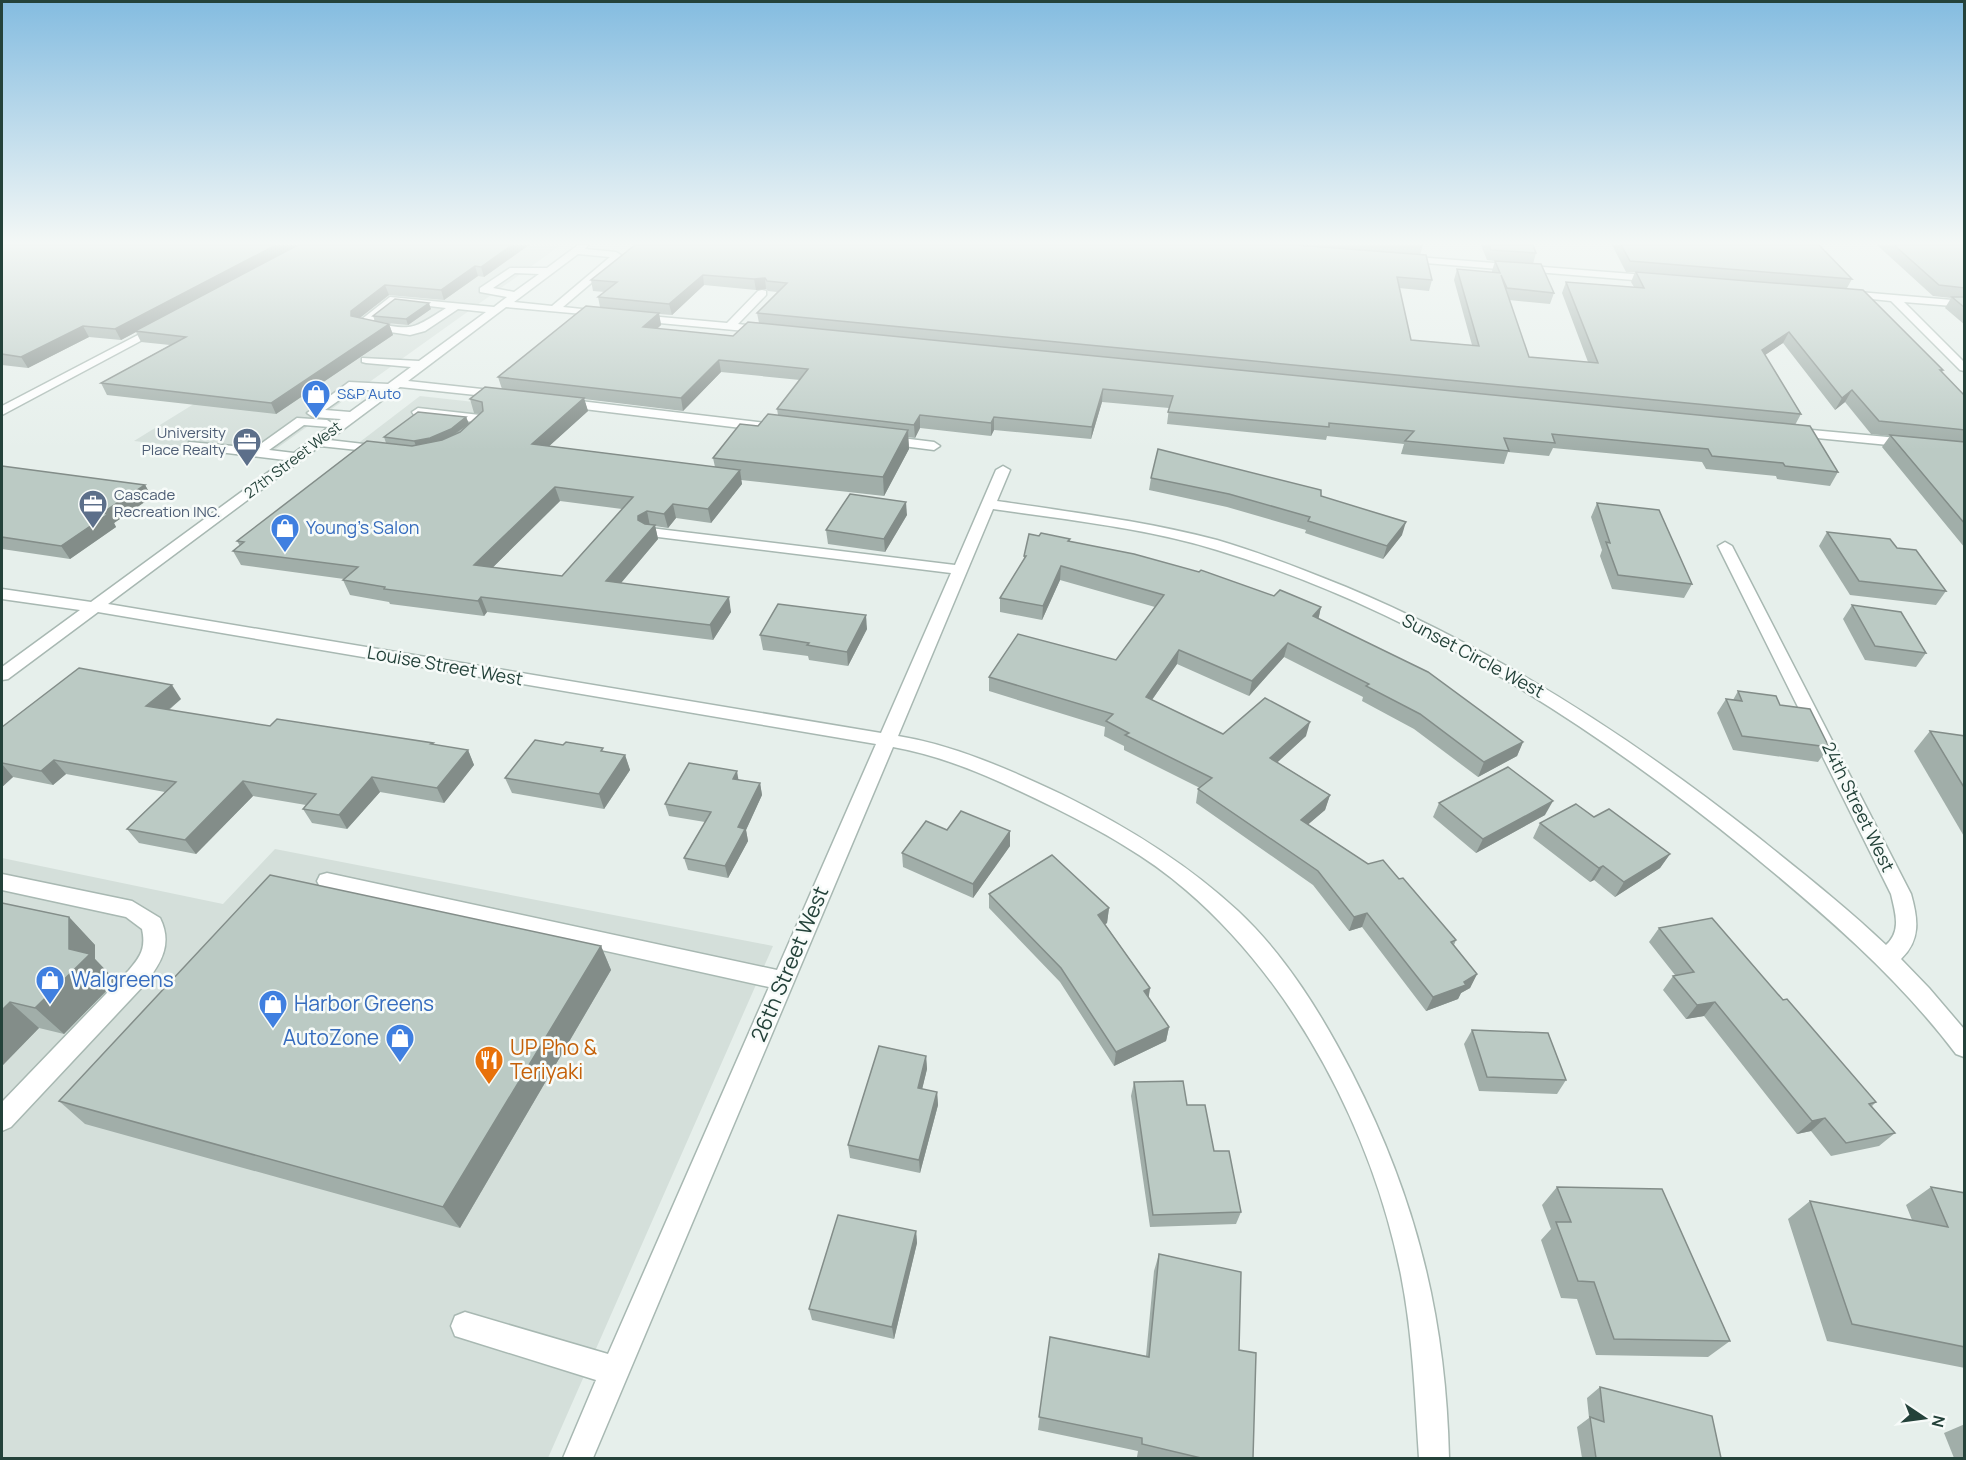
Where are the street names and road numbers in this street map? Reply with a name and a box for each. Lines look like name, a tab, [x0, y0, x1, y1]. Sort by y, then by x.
street label: 27th Street West	[240, 416, 346, 503]
street label: Sunset Circle West	[1398, 608, 1549, 703]
street label: Louise Street West	[365, 640, 525, 691]
street label: 24th Street West	[1817, 738, 1901, 875]
street label: 26th Street West	[744, 882, 834, 1046]

